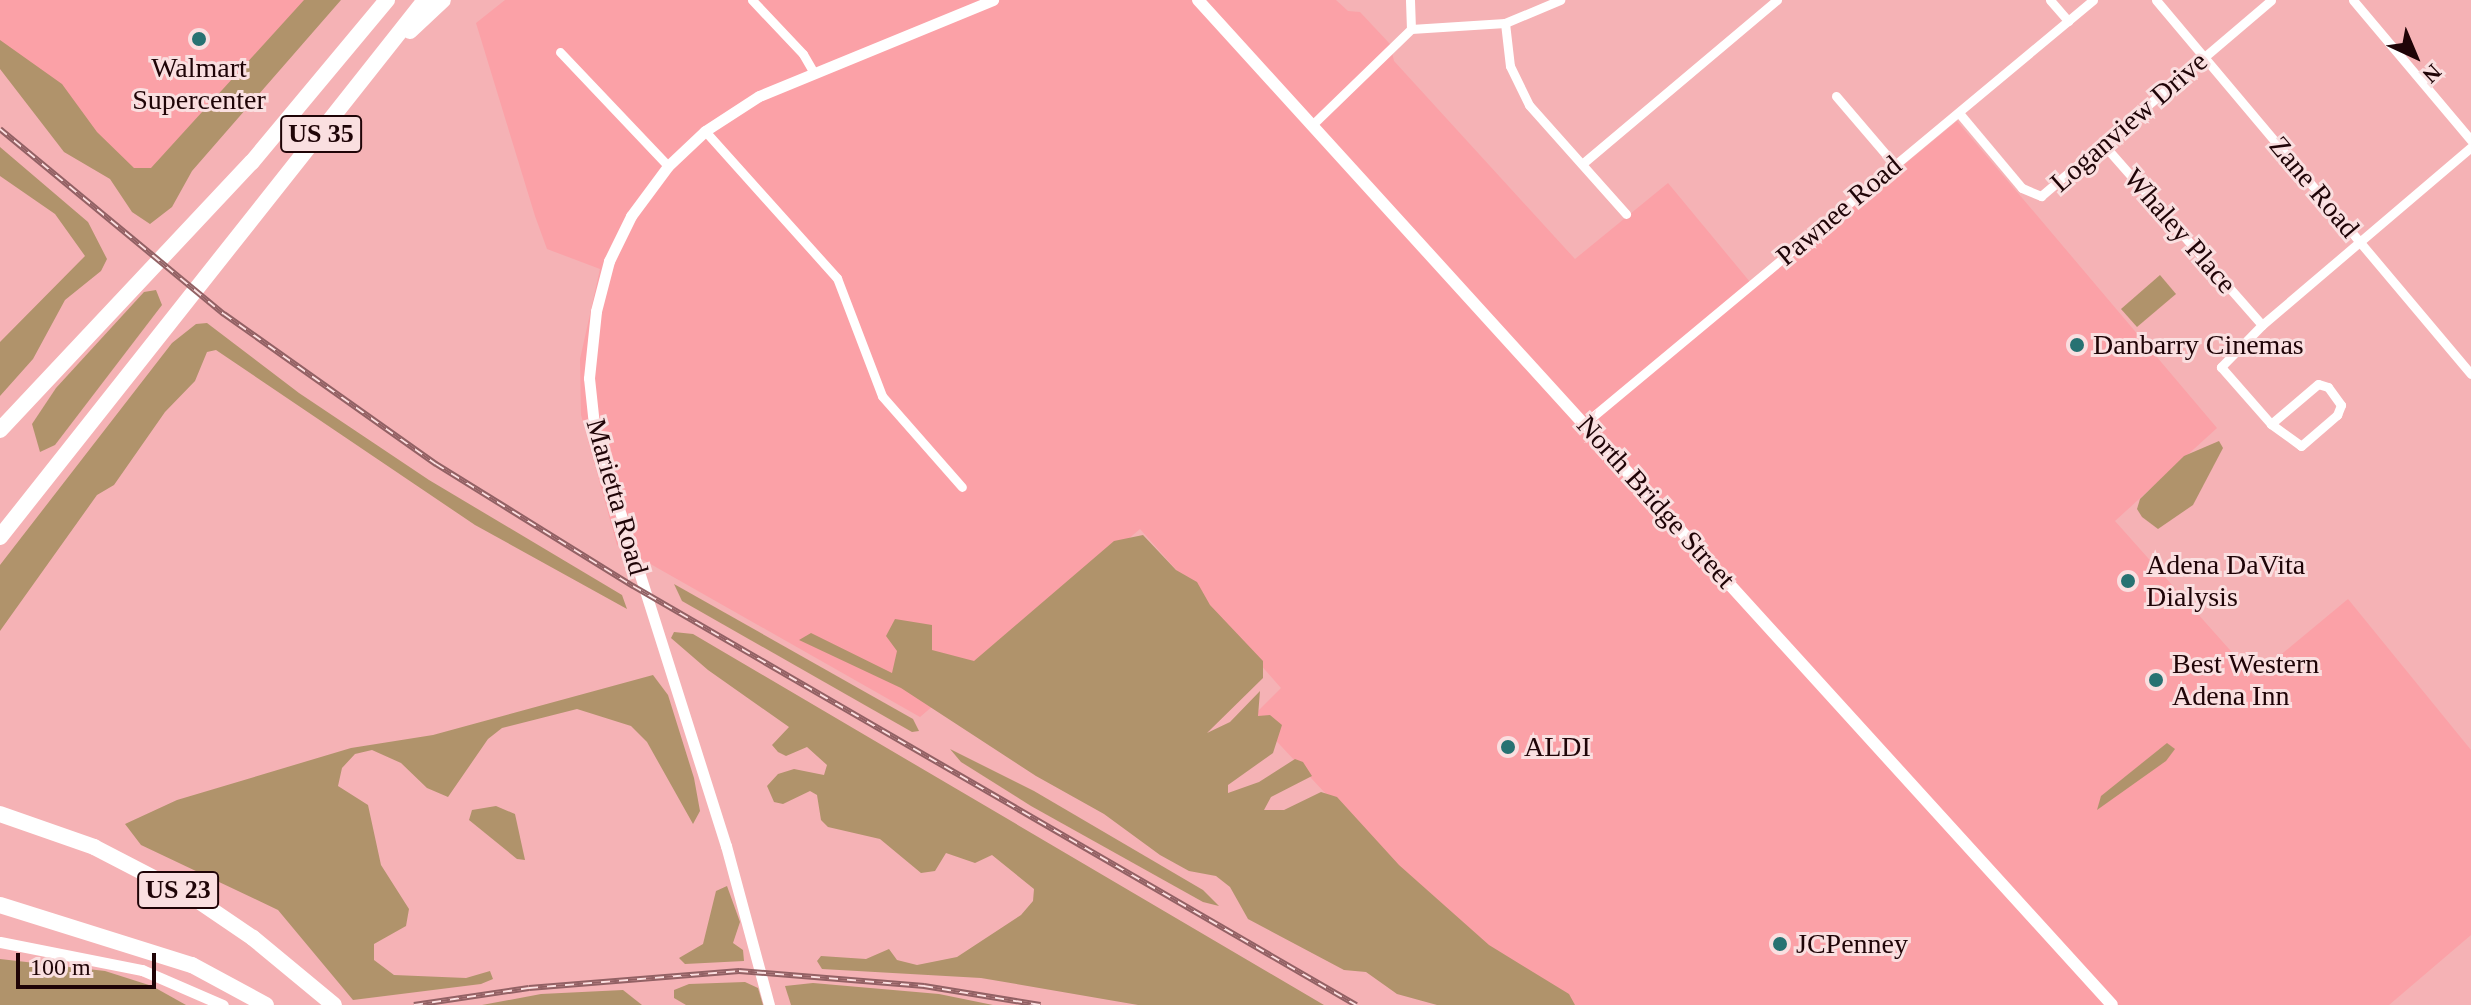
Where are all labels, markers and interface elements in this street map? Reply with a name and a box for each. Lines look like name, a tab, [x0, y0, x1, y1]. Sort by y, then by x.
north arrow	[2375, 16, 2455, 96]
marker: Walmart Supercenter	[190, 30, 208, 48]
street label: Loganview Drive	[2044, 45, 2214, 199]
place label: Walmart Supercenter	[132, 51, 266, 117]
text: N	[2418, 59, 2446, 88]
road number: US 35	[279, 112, 363, 156]
street label: Zane Road	[2262, 129, 2366, 245]
street label: Pawnee Road	[1770, 149, 1908, 273]
street label: Whaley Place	[2117, 162, 2243, 300]
place label: Danbarry Cinemas	[2093, 328, 2304, 362]
marker: Danbarry Cinemas	[2068, 336, 2086, 354]
street label: North Bridge Street	[1570, 409, 1742, 595]
street label: Marietta Road	[579, 415, 655, 579]
place label: Adena DaVita Dialysis	[2146, 548, 2305, 614]
marker: Adena DaVita Dialysis	[2117, 570, 2139, 592]
place label: Best Western Adena Inn	[2172, 647, 2320, 713]
marker: Best Western Adena Inn	[2147, 671, 2165, 689]
place label: ALDI	[1524, 730, 1591, 764]
marker: ALDI	[1499, 738, 1517, 756]
road number: US 23	[136, 868, 220, 912]
place label: JCPenney	[1796, 927, 1908, 961]
marker: JCPenney	[1771, 935, 1789, 953]
scale bar	[20, 937, 160, 987]
text: 100 m	[30, 954, 91, 980]

